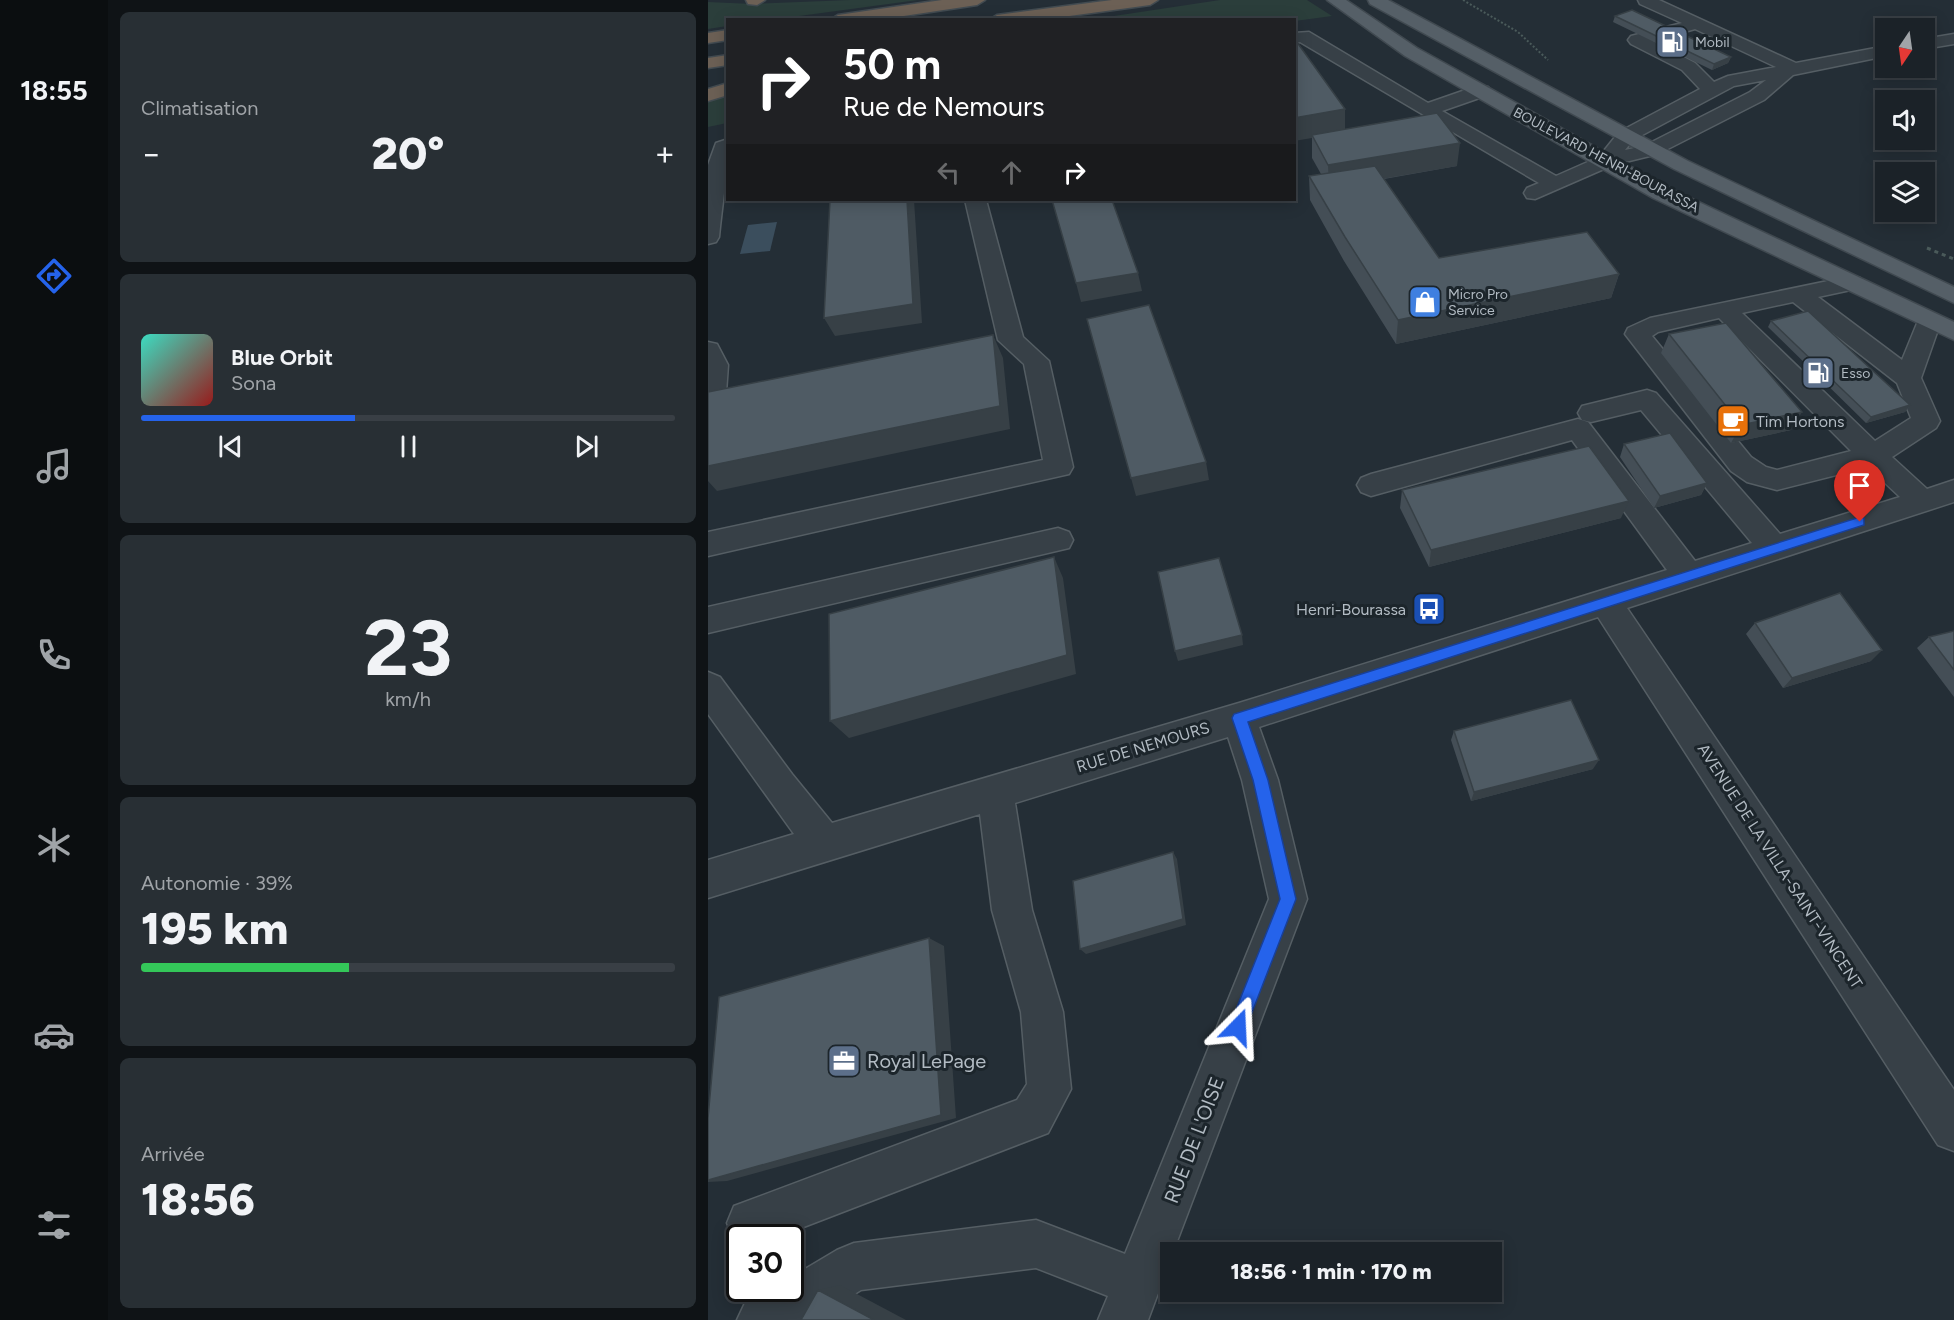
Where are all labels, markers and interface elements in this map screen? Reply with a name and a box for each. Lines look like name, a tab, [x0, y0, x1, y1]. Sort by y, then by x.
north arrow	[1875, 18, 1935, 78]
map controls	[1875, 18, 1935, 222]
fuel station icon: Mobil	[1654, 24, 1690, 60]
place label: Mobil	[1695, 34, 1730, 51]
text: 50 m	[843, 39, 941, 90]
icon: right	[744, 42, 822, 120]
text: 18:55	[20, 74, 88, 107]
text: Rue de Nemours	[843, 90, 1045, 123]
button: sound	[1875, 90, 1935, 150]
text: Climatisation	[141, 96, 258, 120]
street label: BOULEVARD HENRI-BOURASSA	[1510, 104, 1702, 216]
text: 20°	[371, 126, 445, 180]
text: −	[141, 134, 162, 173]
text: +	[654, 134, 675, 173]
icon: left	[932, 156, 965, 189]
icon: ahead	[995, 156, 1028, 189]
icon: right	[1058, 156, 1091, 189]
button: layers	[1875, 162, 1935, 222]
icon: directions	[33, 255, 75, 297]
shop icon: Micro Pro Service	[1407, 284, 1443, 320]
place label: Micro Pro Service	[1448, 286, 1508, 319]
text: Blue Orbit	[231, 344, 333, 371]
fuel station icon: Esso	[1800, 355, 1836, 391]
place label: Esso	[1841, 365, 1870, 382]
text: Sona	[231, 371, 276, 395]
cafe icon: Tim Hortons	[1715, 403, 1751, 439]
place label: Tim Hortons	[1756, 412, 1845, 431]
icon: previous	[214, 430, 247, 463]
icon: pause	[392, 430, 425, 463]
icon: next	[570, 430, 603, 463]
icon: music	[33, 445, 75, 487]
pin	[1834, 460, 1885, 522]
icon: arrive	[1843, 469, 1876, 502]
bus stop icon: Henri-Bourassa	[1411, 591, 1447, 627]
place label: Henri-Bourassa	[1296, 600, 1406, 619]
text: 23	[364, 601, 452, 695]
icon: phone	[33, 634, 75, 676]
text: km/h	[385, 687, 431, 711]
street label: RUE DE NEMOURS	[1074, 718, 1212, 776]
street label: AVENUE DE LA VILLA-SAINT-VINCENT	[1694, 740, 1866, 992]
icon: climate	[33, 824, 75, 866]
text: Autonomie · 39%	[141, 871, 293, 895]
text: 195 km	[141, 901, 288, 955]
position arrow	[1206, 995, 1270, 1059]
icon: car	[33, 1014, 75, 1056]
office icon: Royal LePage	[826, 1043, 862, 1079]
place label: Royal LePage	[867, 1049, 986, 1073]
street label: RUE DE L'OISE	[1159, 1073, 1229, 1207]
text: Arrivée	[141, 1142, 205, 1166]
text: 18:56	[141, 1172, 255, 1226]
icon: filters	[33, 1204, 75, 1246]
speed limit sign: 30	[726, 1224, 804, 1302]
text: 18:56 · 1 min · 170 m	[1230, 1258, 1432, 1285]

